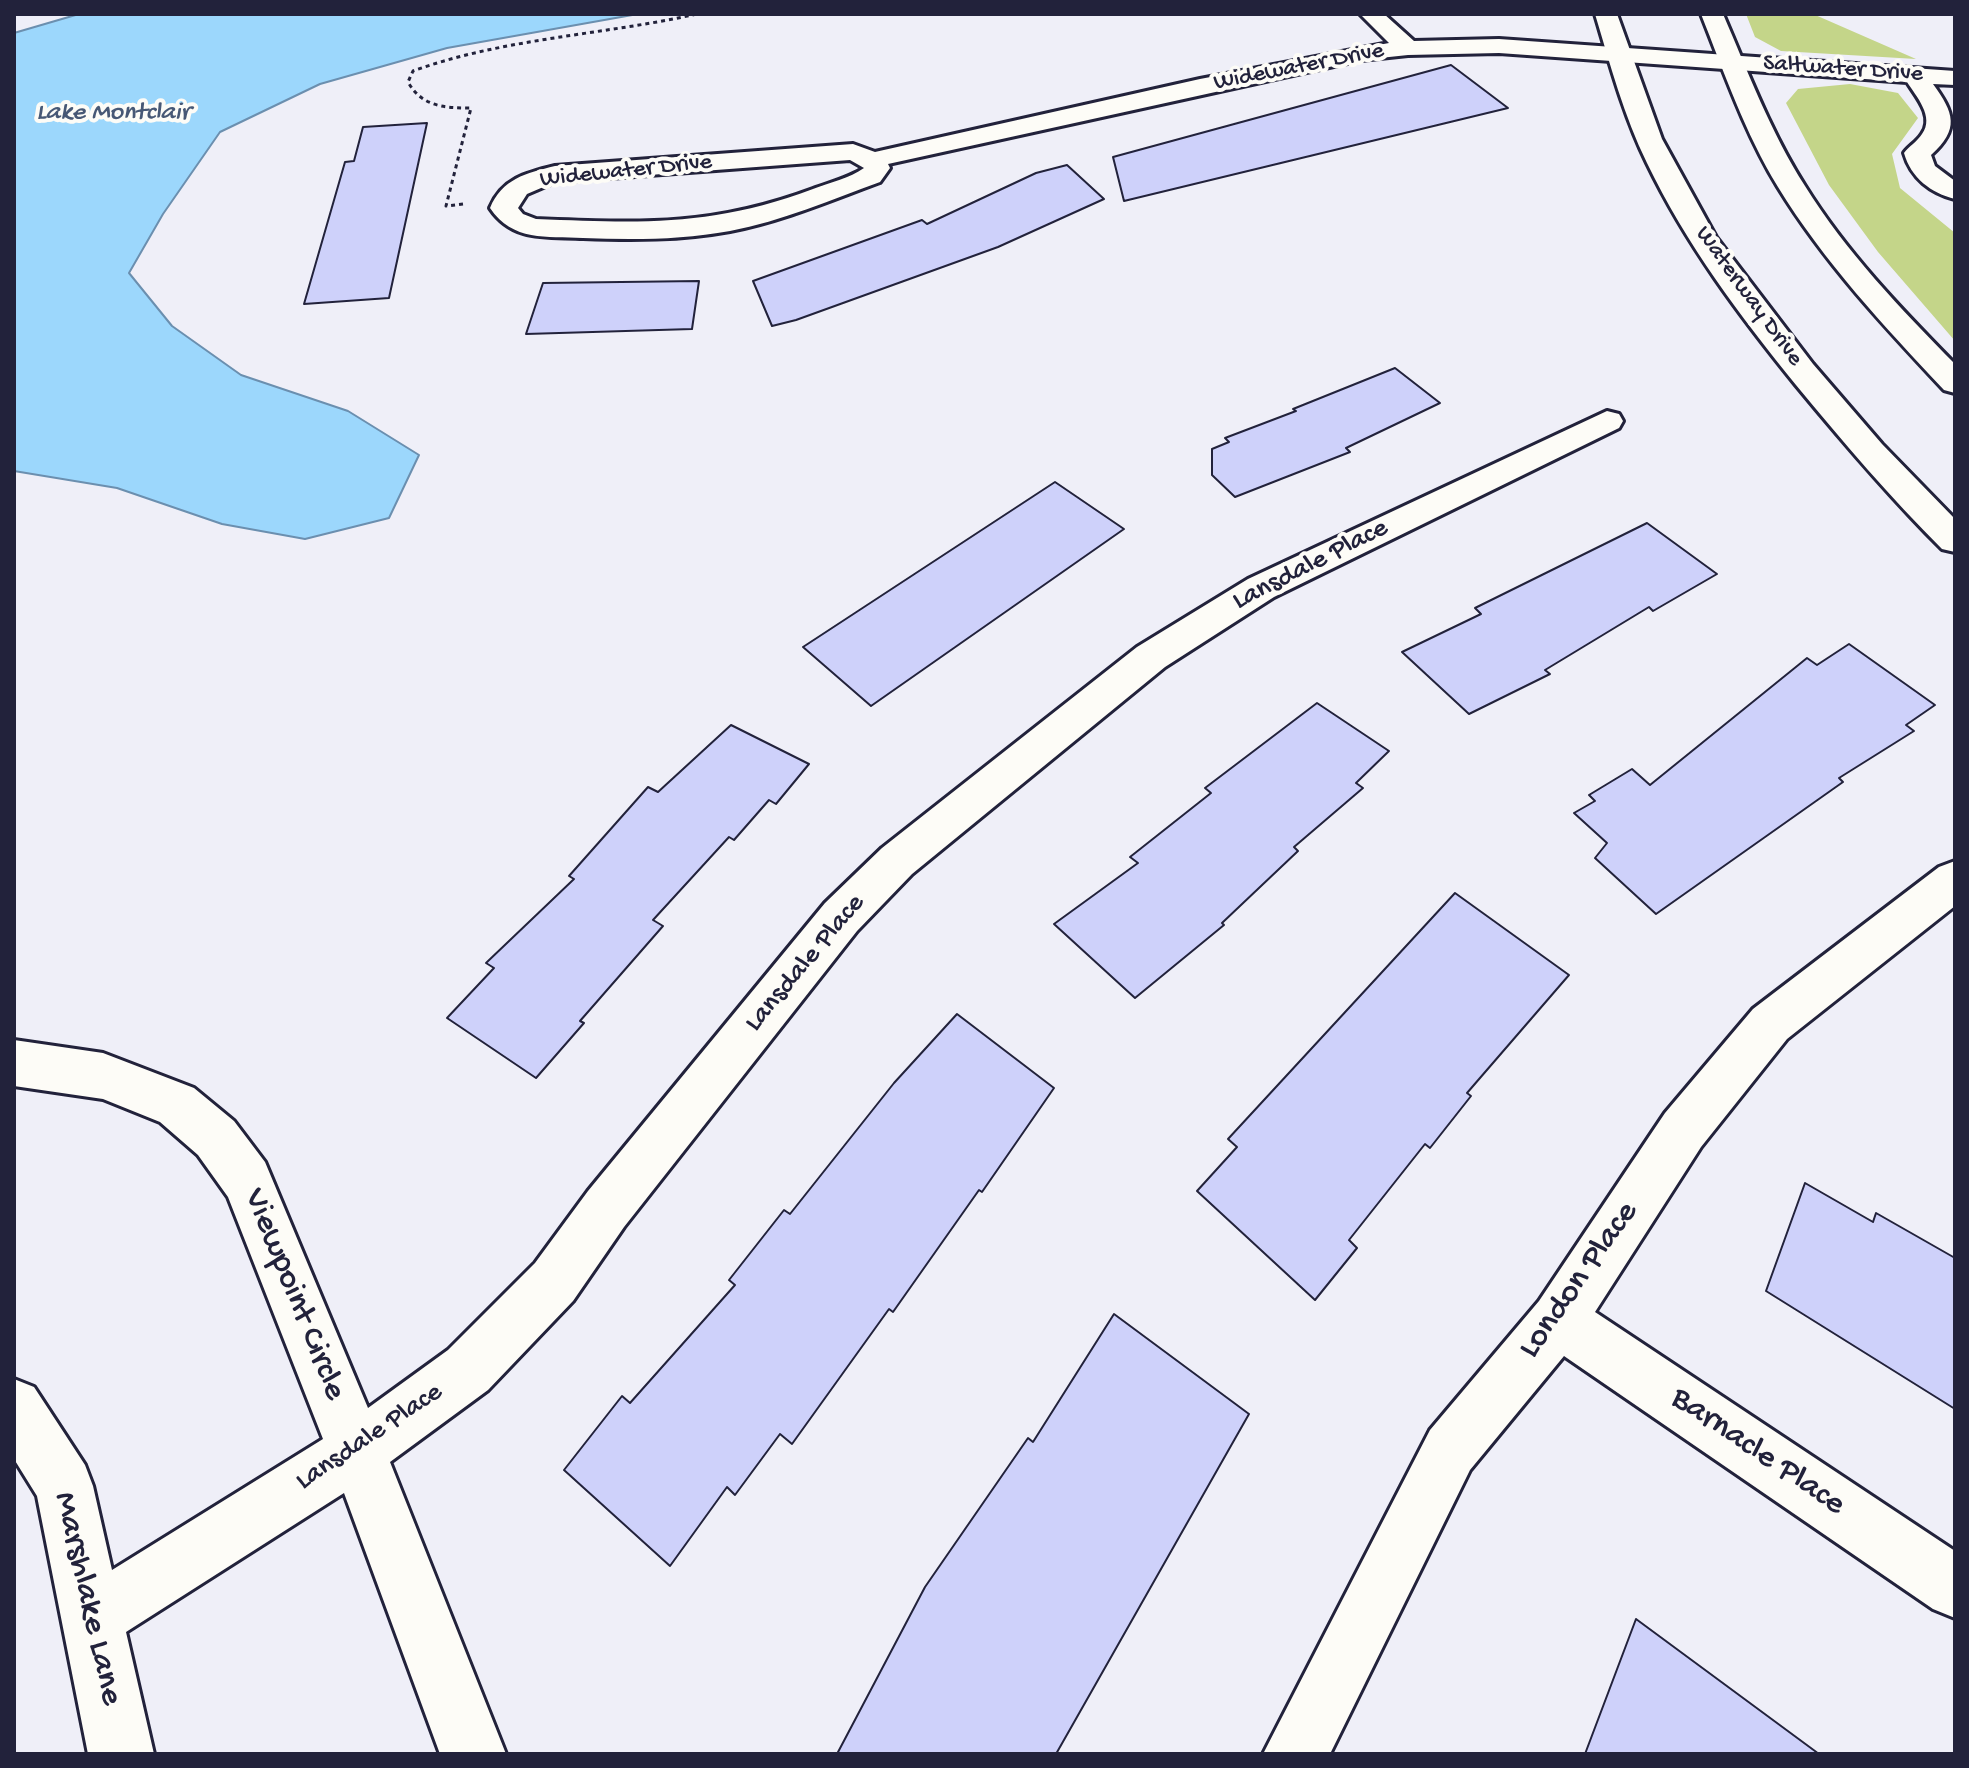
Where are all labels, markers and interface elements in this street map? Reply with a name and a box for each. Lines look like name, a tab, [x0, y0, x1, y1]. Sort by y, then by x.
street label: Widewater Drive	[1212, 37, 1386, 99]
street label: Saltwater Drive	[1762, 50, 1924, 90]
water label: Lake Montclair	[36, 98, 190, 130]
street label: Widewater Drive	[539, 149, 713, 195]
street label: Waterway Drive	[1688, 221, 1808, 373]
street label: Lansdale Place	[1228, 513, 1394, 619]
street label: Lansdale Place	[739, 888, 873, 1040]
street label: Viewpoint Circle	[232, 1183, 354, 1407]
street label: London Place	[1511, 1195, 1649, 1367]
street label: Lansdale Place	[290, 1377, 450, 1499]
street label: Barnacle Place	[1662, 1380, 1852, 1526]
street label: Marshlake Lane	[42, 1488, 130, 1710]

